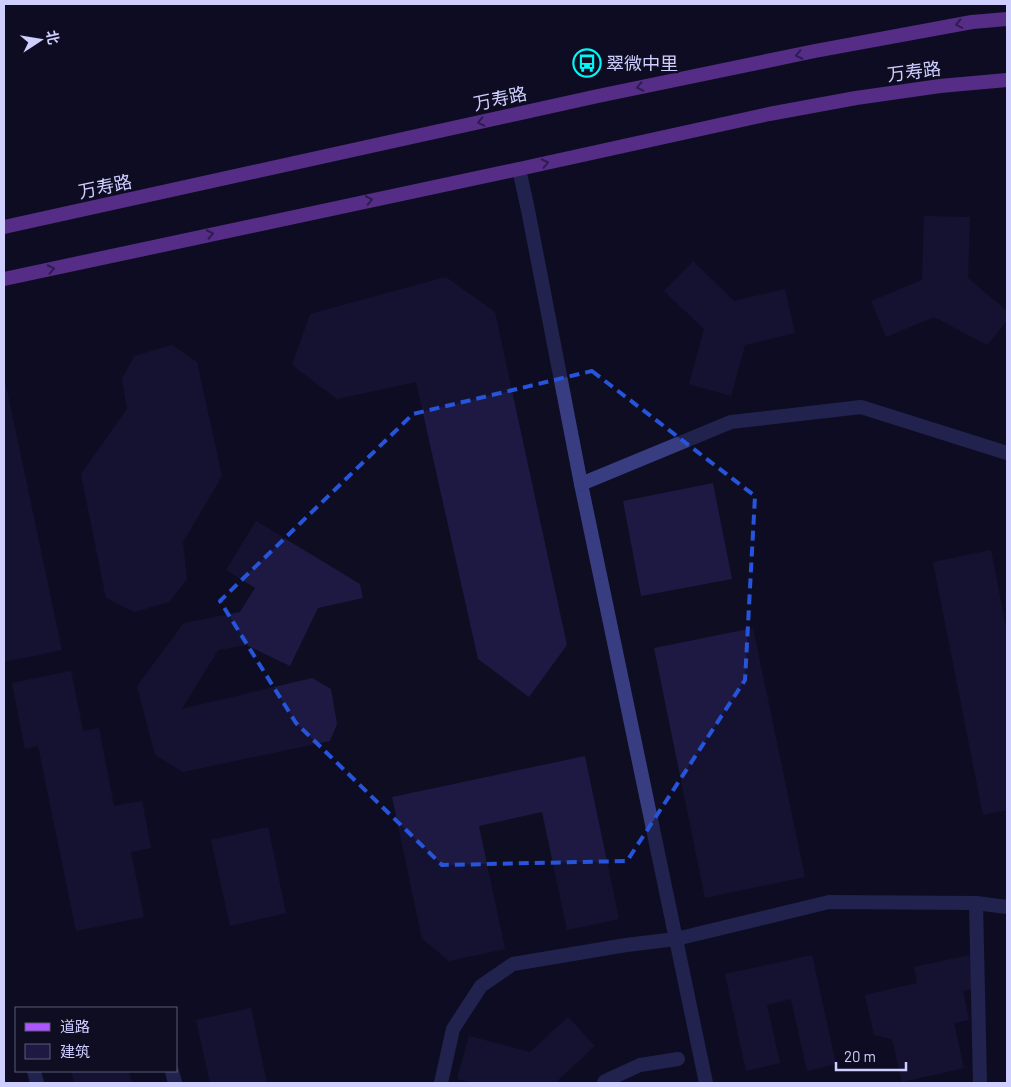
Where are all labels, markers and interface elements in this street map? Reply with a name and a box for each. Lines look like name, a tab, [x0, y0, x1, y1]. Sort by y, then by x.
north arrow	[15, 15, 65, 65]
one-way arrow	[954, 18, 963, 29]
text: 北	[43, 29, 63, 46]
bus stop icon: 翠微中里	[572, 48, 602, 78]
one-way arrow	[795, 49, 804, 59]
place label: 翠微中里	[606, 52, 678, 74]
street label: 万寿路	[886, 57, 942, 85]
one-way arrow	[636, 81, 644, 92]
street label: 万寿路	[471, 82, 529, 114]
one-way arrow	[477, 116, 486, 127]
one-way arrow	[541, 158, 550, 169]
street label: 万寿路	[76, 170, 134, 202]
one-way arrow	[365, 195, 374, 206]
one-way arrow	[206, 230, 215, 240]
one-way arrow	[47, 264, 56, 275]
legend	[15, 1007, 178, 1072]
text: 道路	[60, 1017, 90, 1035]
scale bar	[836, 1040, 906, 1072]
text: 建筑	[60, 1042, 90, 1060]
text: 20 m	[844, 1047, 876, 1065]

